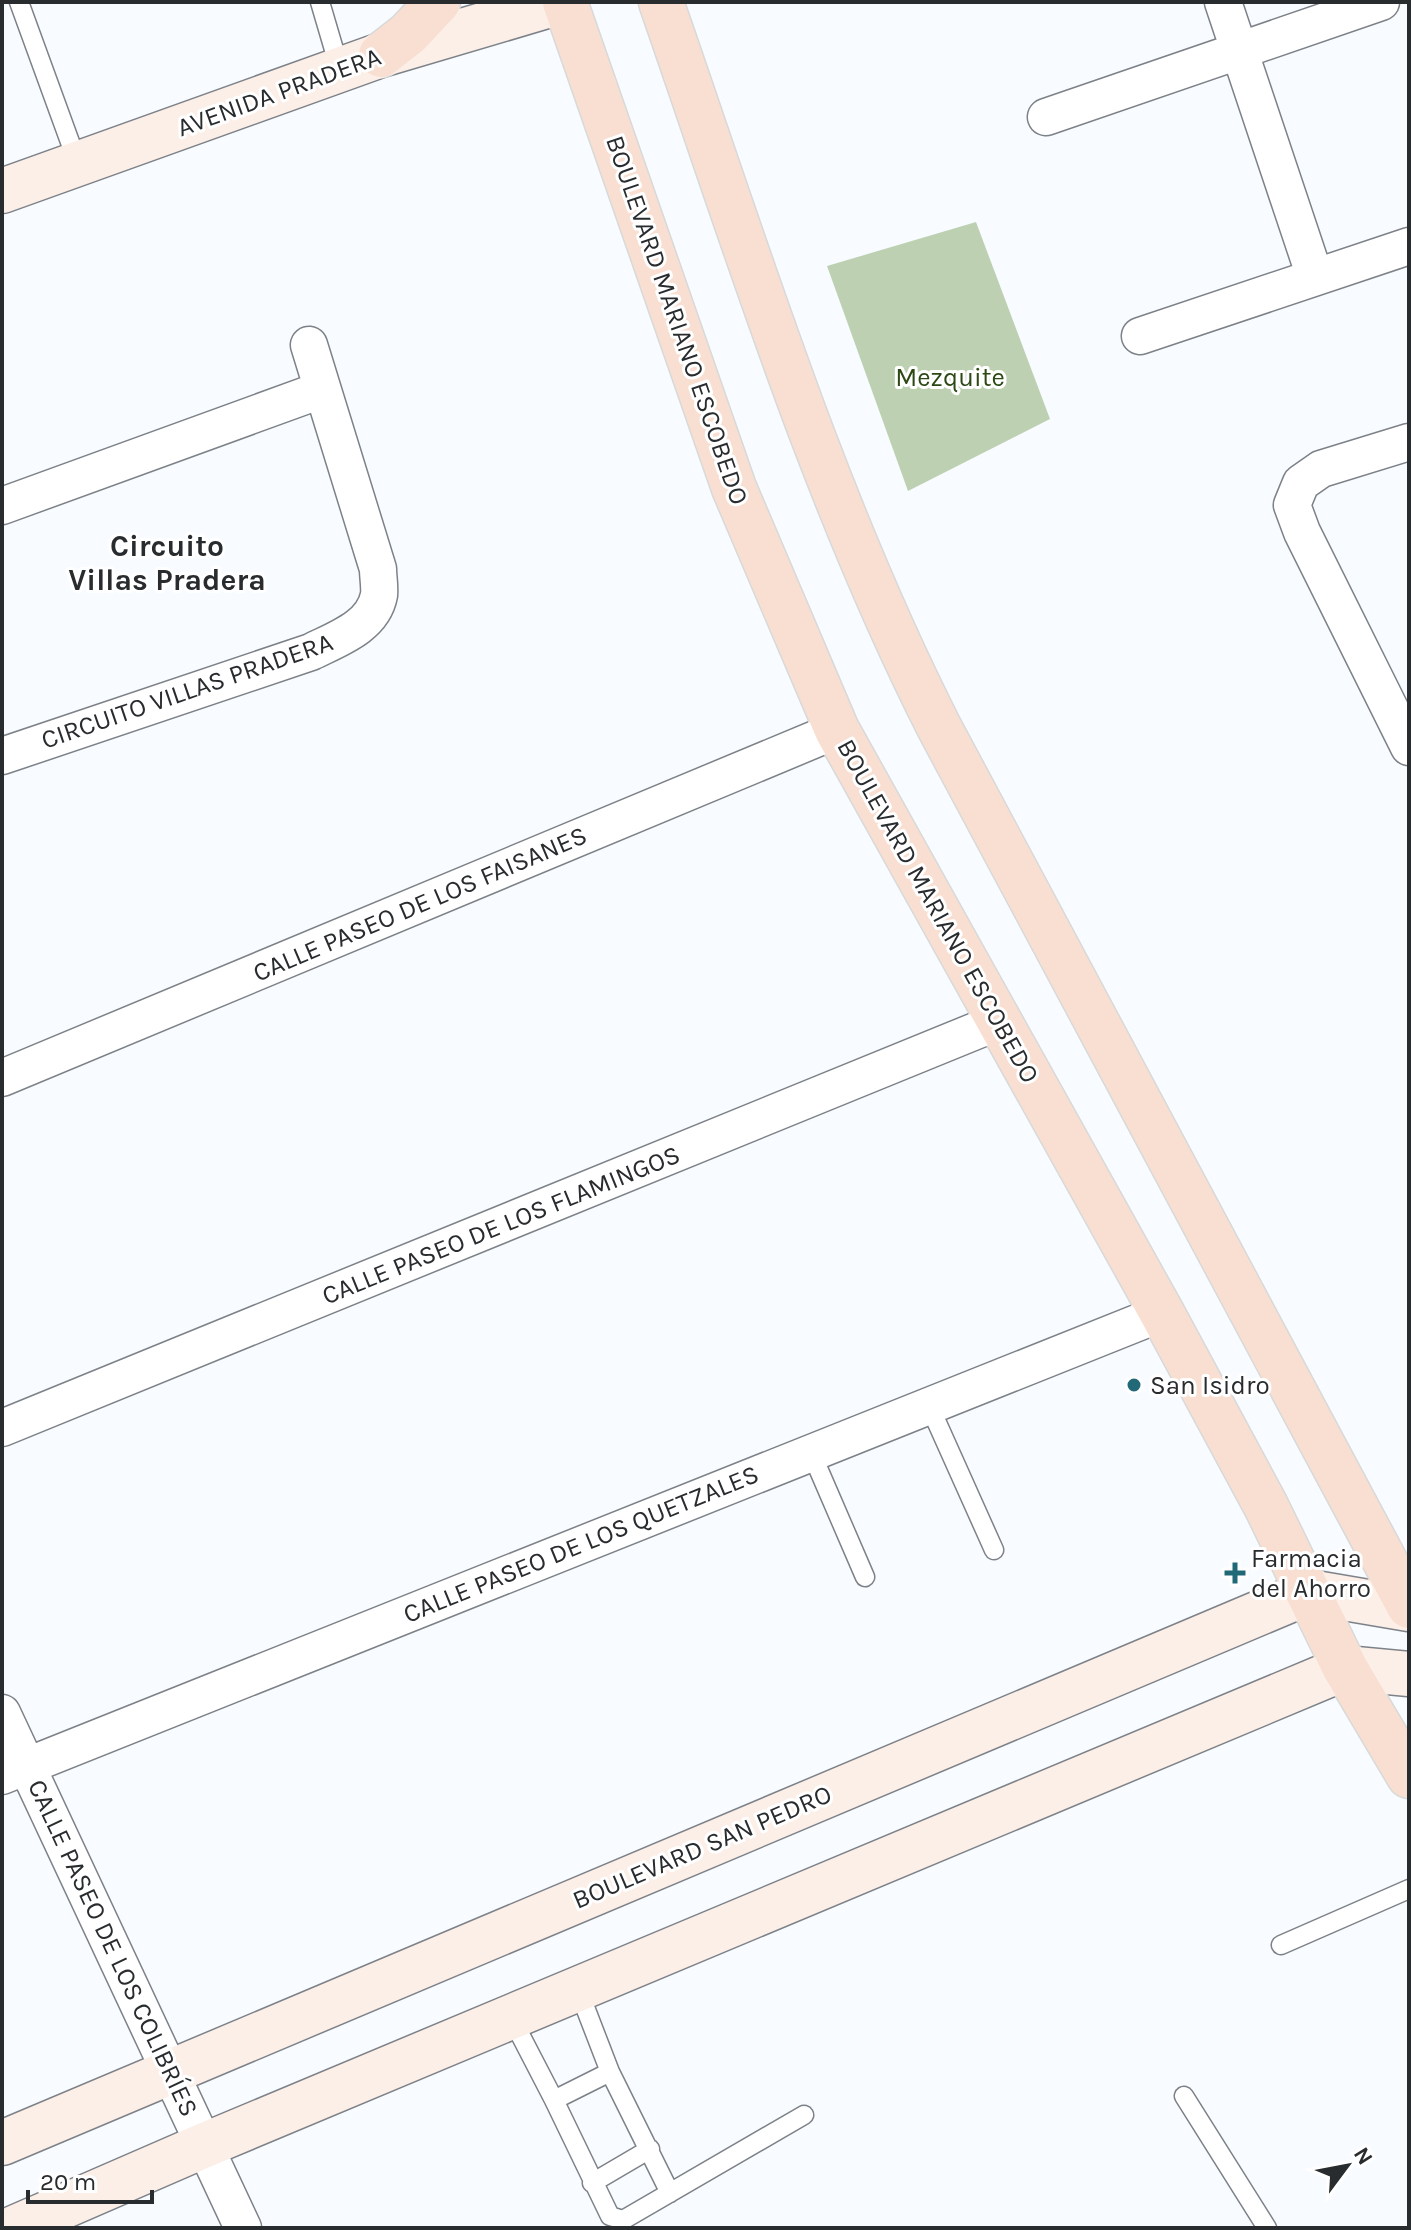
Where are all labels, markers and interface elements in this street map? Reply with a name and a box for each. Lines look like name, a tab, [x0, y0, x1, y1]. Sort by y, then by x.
street label: AVENIDA PRADERA	[173, 41, 385, 143]
street label: BOULEVARD MARIANO ESCOBEDO	[599, 131, 755, 509]
park label: Mezquite	[895, 362, 1005, 393]
district label: Circuito Villas Pradera	[68, 528, 266, 598]
street label: CIRCUITO VILLAS PRADERA	[37, 626, 337, 756]
street label: BOULEVARD MARIANO ESCOBEDO	[830, 734, 1046, 1088]
street label: CALLE PASEO DE LOS FAISANES	[248, 820, 592, 988]
street label: CALLE PASEO DE LOS FLAMINGOS	[317, 1139, 685, 1311]
place label: San Isidro	[1150, 1370, 1270, 1401]
marker: San Isidro	[1125, 1376, 1143, 1394]
street label: CALLE PASEO DE LOS QUETZALES	[399, 1458, 763, 1630]
place label: Farmacia del Ahorro	[1251, 1543, 1371, 1604]
marker: Farmacia del Ahorro	[1226, 1564, 1244, 1582]
street label: CALLE PASEO DE LOS COLIBRÍES	[21, 1774, 206, 2121]
street label: BOULEVARD SAN PEDRO	[568, 1778, 836, 1916]
north arrow	[1307, 2126, 1387, 2206]
text: N	[1348, 2142, 1378, 2170]
scale bar	[28, 2154, 152, 2204]
text: 20 m	[40, 2168, 96, 2196]

